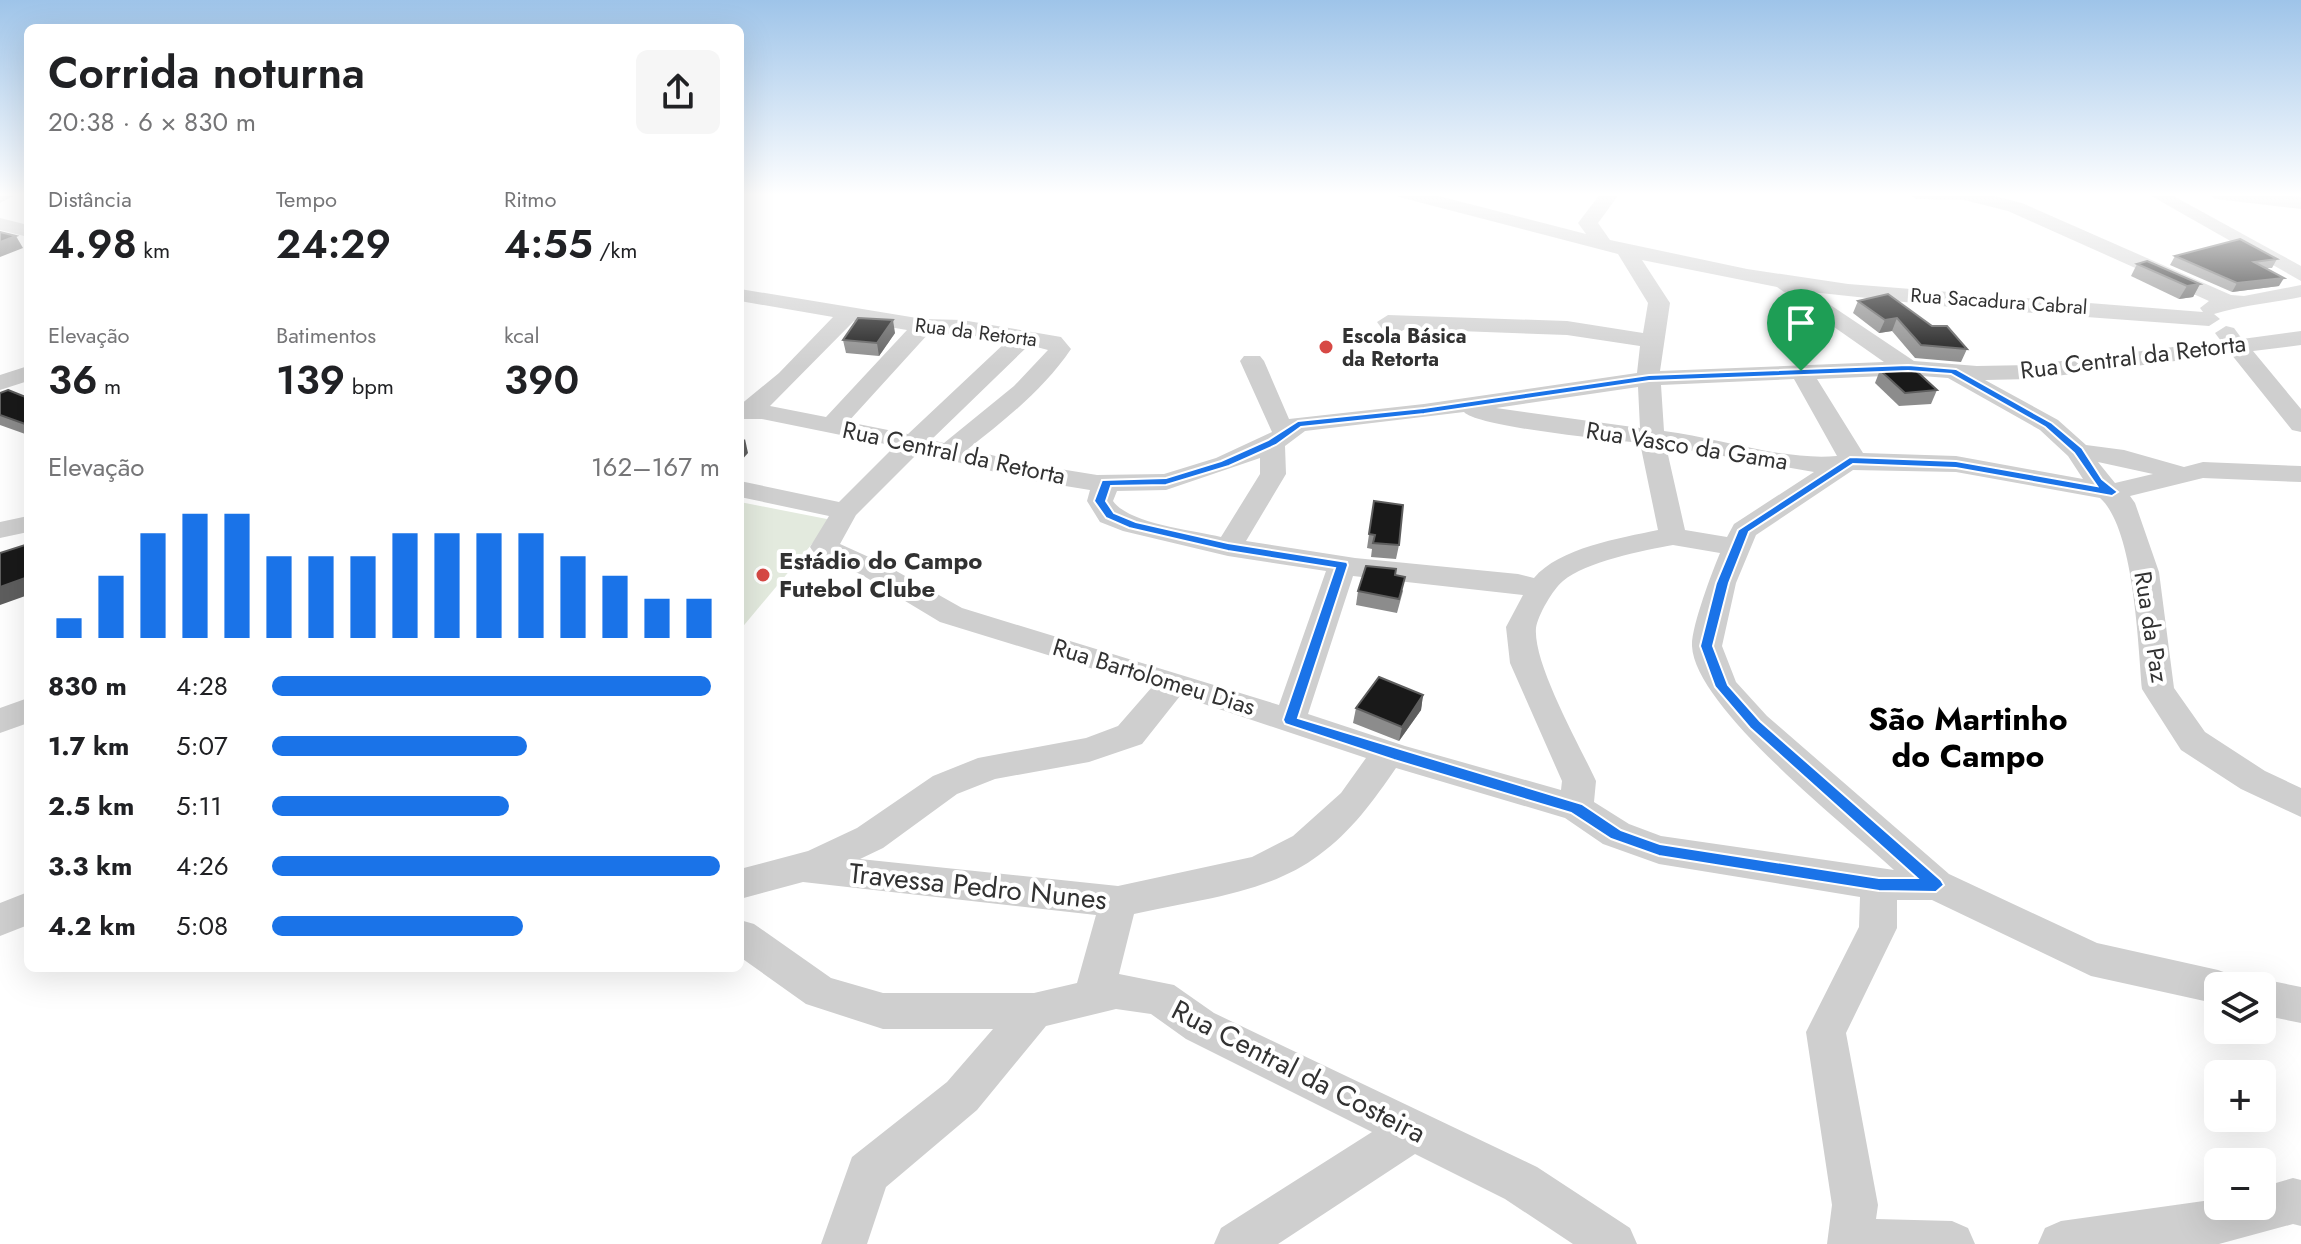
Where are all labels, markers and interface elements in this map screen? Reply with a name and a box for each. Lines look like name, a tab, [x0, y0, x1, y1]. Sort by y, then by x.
text: Corrida noturna	[48, 41, 365, 105]
button: share	[636, 50, 720, 134]
text: 20:38 · 6 × 830 m	[48, 103, 256, 141]
text: Distância	[48, 183, 132, 215]
text: Tempo	[276, 183, 337, 215]
text: Ritmo	[504, 183, 557, 215]
text: 4.98	[48, 215, 137, 273]
text: 24:29	[276, 215, 391, 273]
text: 4:55	[504, 215, 593, 273]
text: km	[137, 234, 170, 266]
text: /km	[593, 234, 637, 266]
street label: Rua Sacadura Cabral	[1910, 281, 2088, 322]
pin	[1767, 289, 1835, 371]
icon: arrive	[1779, 301, 1823, 345]
street label: Rua da Retorta	[913, 311, 1039, 354]
text: Elevação	[48, 319, 130, 351]
text: Batimentos	[276, 319, 376, 351]
text: kcal	[504, 319, 540, 351]
place label: Escola Básica da Retorta	[1342, 322, 1467, 374]
street label: Rua Central da Retorta	[2018, 325, 2248, 388]
marker: Escola Básica da Retorta	[1317, 338, 1335, 356]
text: 36	[48, 351, 97, 409]
text: 139	[276, 351, 345, 409]
text: 390	[504, 351, 579, 409]
text: m	[97, 370, 121, 402]
text: bpm	[345, 370, 394, 402]
street label: Rua Central da Retorta	[839, 412, 1069, 493]
street label: Rua Vasco da Gama	[1584, 412, 1791, 479]
text: Elevação	[48, 448, 144, 486]
text: 162–167 m	[591, 448, 720, 486]
place label: Estádio do Campo Futebol Clube	[779, 543, 982, 606]
marker: Estádio do Campo Futebol Clube	[754, 566, 772, 584]
street label: Rua da Paz	[2125, 569, 2178, 685]
street label: Rua Bartolomeu Dias	[1049, 629, 1260, 724]
text: 830 m	[48, 667, 127, 705]
text: 4:28	[176, 667, 228, 705]
district label: São Martinho do Campo	[1868, 696, 2068, 779]
text: 1.7 km	[48, 727, 129, 765]
text: 5:07	[176, 727, 228, 765]
text: 2.5 km	[48, 787, 134, 825]
text: 5:11	[176, 787, 222, 825]
text: 3.3 km	[48, 847, 132, 885]
text: 4:26	[176, 847, 229, 885]
street label: Travessa Pedro Nunes	[847, 853, 1109, 920]
text: 4.2 km	[48, 907, 136, 945]
text: 5:08	[176, 907, 228, 945]
map controls	[2204, 972, 2276, 1220]
button: layers	[2204, 972, 2276, 1044]
street label: Rua Central da Costeira	[1165, 990, 1433, 1153]
button: +	[2204, 1060, 2276, 1132]
button: −	[2204, 1148, 2276, 1220]

